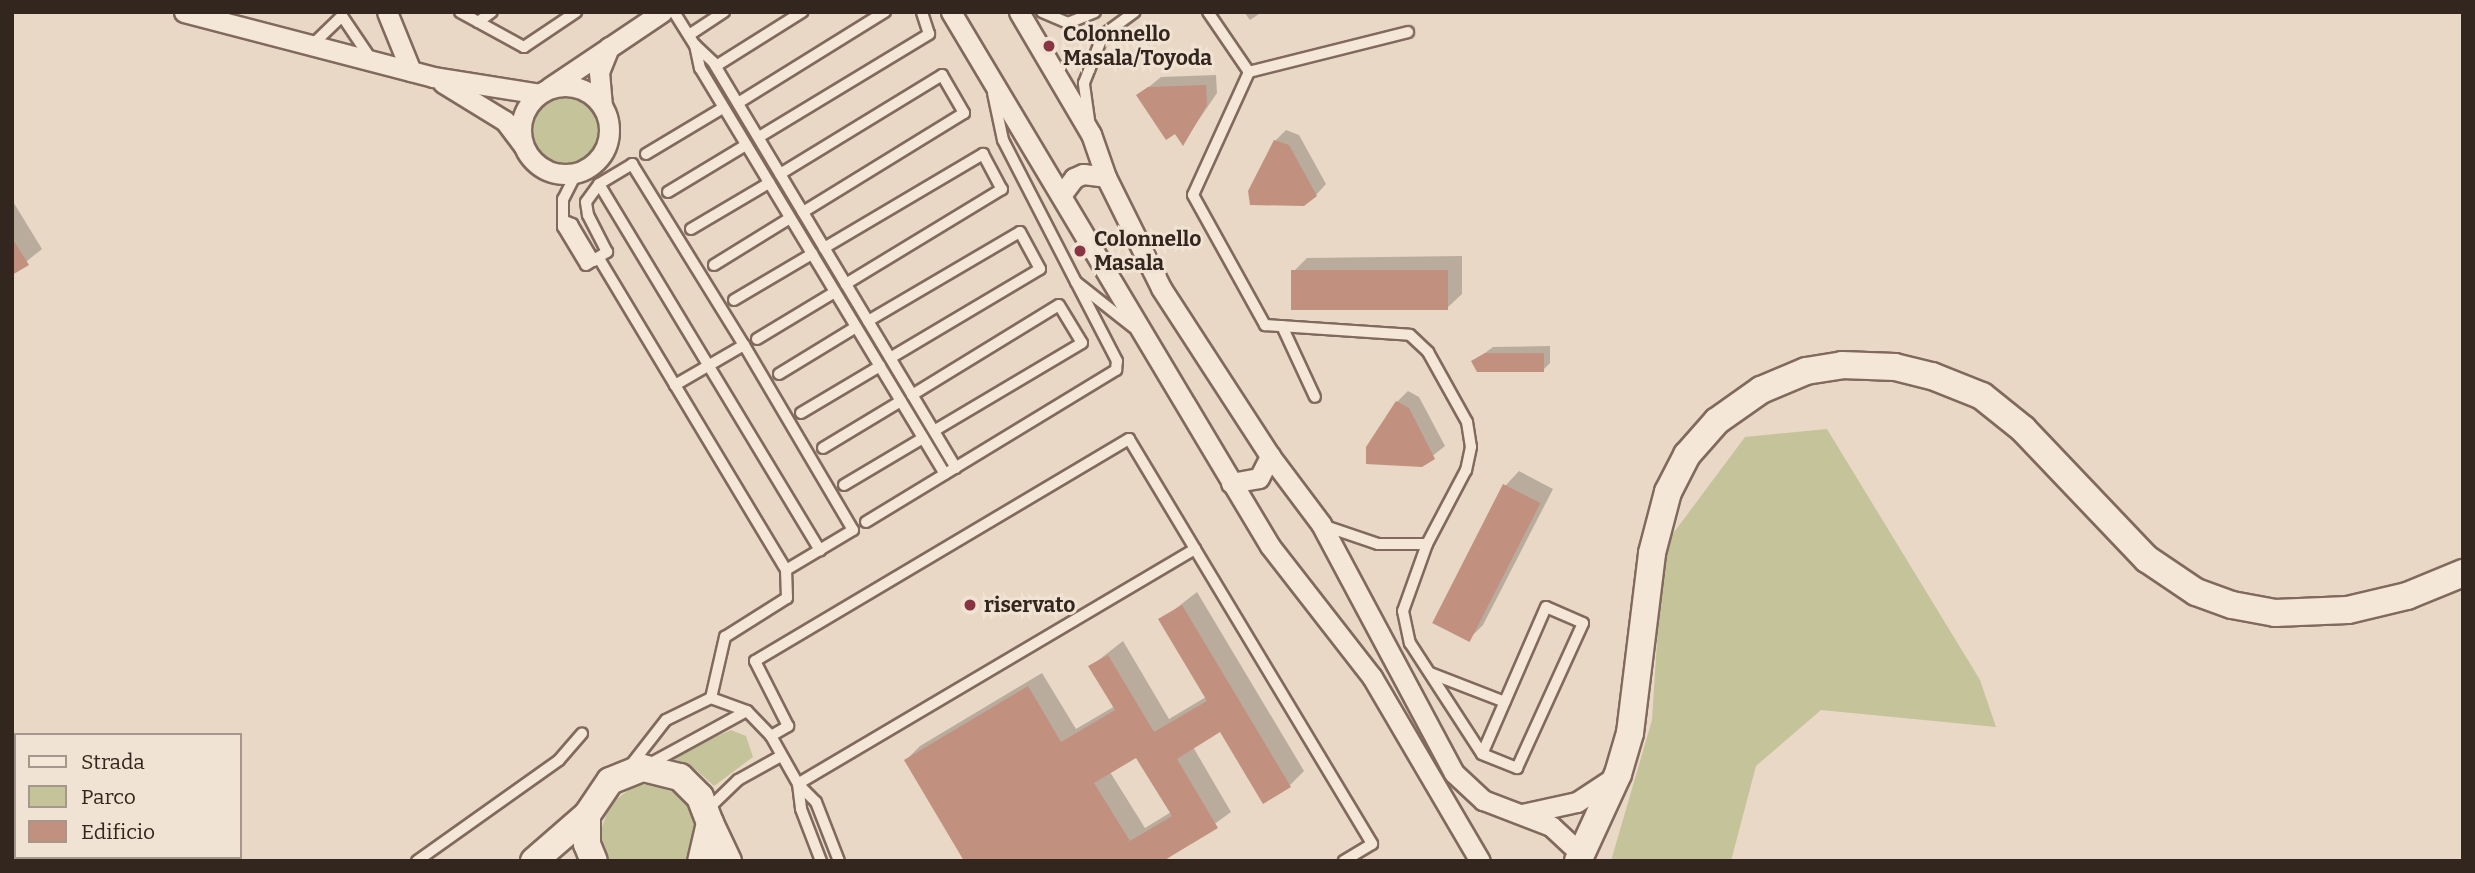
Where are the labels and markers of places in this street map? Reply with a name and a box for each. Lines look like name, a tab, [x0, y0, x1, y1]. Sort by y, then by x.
place label: Colonnello Masala/Toyoda	[1063, 21, 1212, 71]
marker: Colonnello Masala/Toyoda	[1041, 38, 1057, 54]
place label: Colonnello Masala	[1094, 226, 1201, 276]
marker: Colonnello Masala	[1072, 243, 1088, 259]
place label: riservato	[984, 592, 1075, 618]
marker: riservato	[962, 597, 978, 613]

